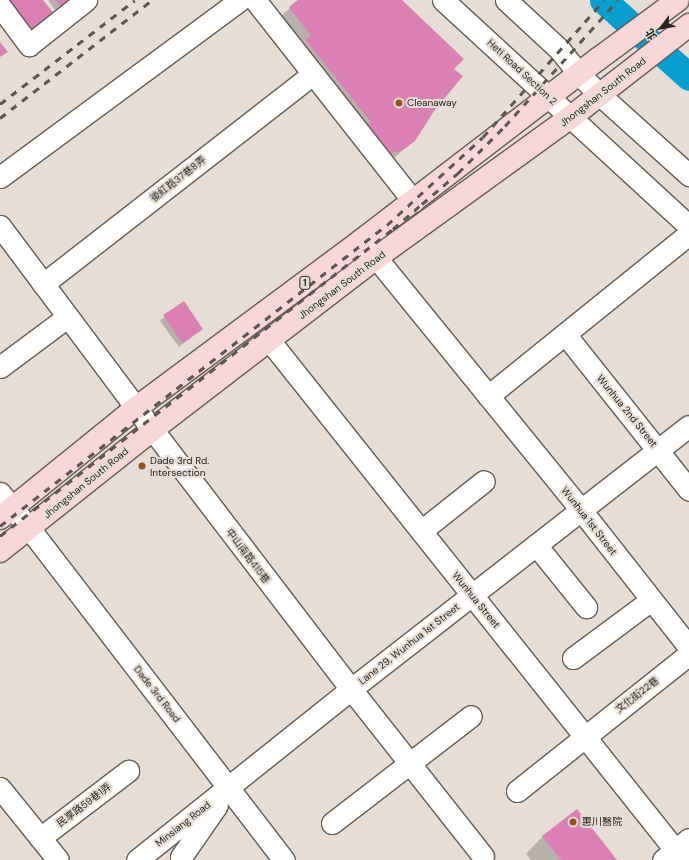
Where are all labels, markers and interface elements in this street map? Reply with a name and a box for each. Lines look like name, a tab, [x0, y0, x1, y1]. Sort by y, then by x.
north arrow	[641, 8, 681, 48]
text: 北	[642, 26, 660, 43]
street label: Heti Road Section 2	[485, 37, 559, 107]
street label: Jhongshan South Road	[558, 55, 648, 129]
place label: Cleanaway	[407, 97, 457, 109]
marker: Cleanaway	[394, 98, 404, 108]
street label: 後紅路37巷8弄	[148, 154, 208, 204]
street label: Jhongshan South Road	[296, 248, 388, 322]
road number: 1	[299, 276, 311, 290]
street label: Wunhua 2nd Street	[594, 373, 660, 449]
street label: Jhongshan South Road	[41, 445, 131, 521]
place label: Dade 3rd Rd. Intersection	[150, 454, 209, 478]
marker: Dade 3rd Rd. Intersection	[137, 461, 147, 471]
street label: Wunhua 1st Street	[559, 484, 619, 558]
street label: 中山南路415巷	[224, 526, 272, 586]
street label: Wunhua Street	[450, 569, 502, 631]
street label: Lane 29, Wunhua 1st Street	[356, 601, 462, 687]
street label: Dade 3rd Road	[131, 663, 183, 725]
street label: 文化街22巷	[613, 674, 661, 716]
street label: 民享路59巷1弄	[54, 781, 114, 829]
street label: Minsiang Road	[153, 799, 213, 849]
marker: 惠川醫院	[567, 816, 579, 828]
place label: 惠川醫院	[582, 816, 622, 828]

